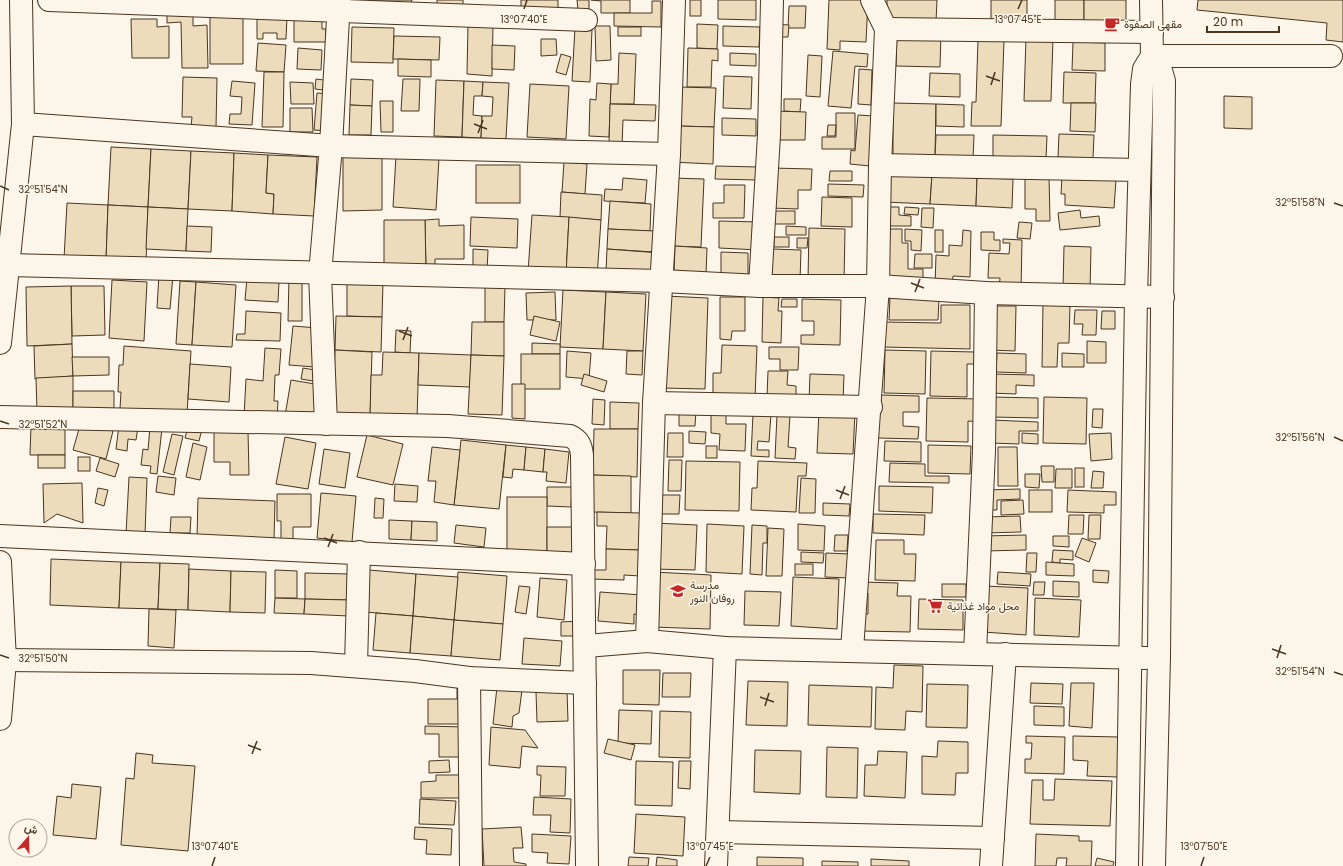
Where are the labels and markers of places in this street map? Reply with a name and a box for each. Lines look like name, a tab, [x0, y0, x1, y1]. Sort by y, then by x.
cafe icon: مقهى الصفوة	[1103, 15, 1121, 33]
place label: مقهى الصفوة	[1124, 16, 1182, 32]
place label: مدرسة روفان النور	[689, 577, 735, 606]
school or university icon: مدرسة روفان النور	[669, 582, 687, 600]
supermarket icon: محل مواد غذائية	[926, 597, 944, 615]
place label: محل مواد غذائية	[947, 598, 1020, 614]

